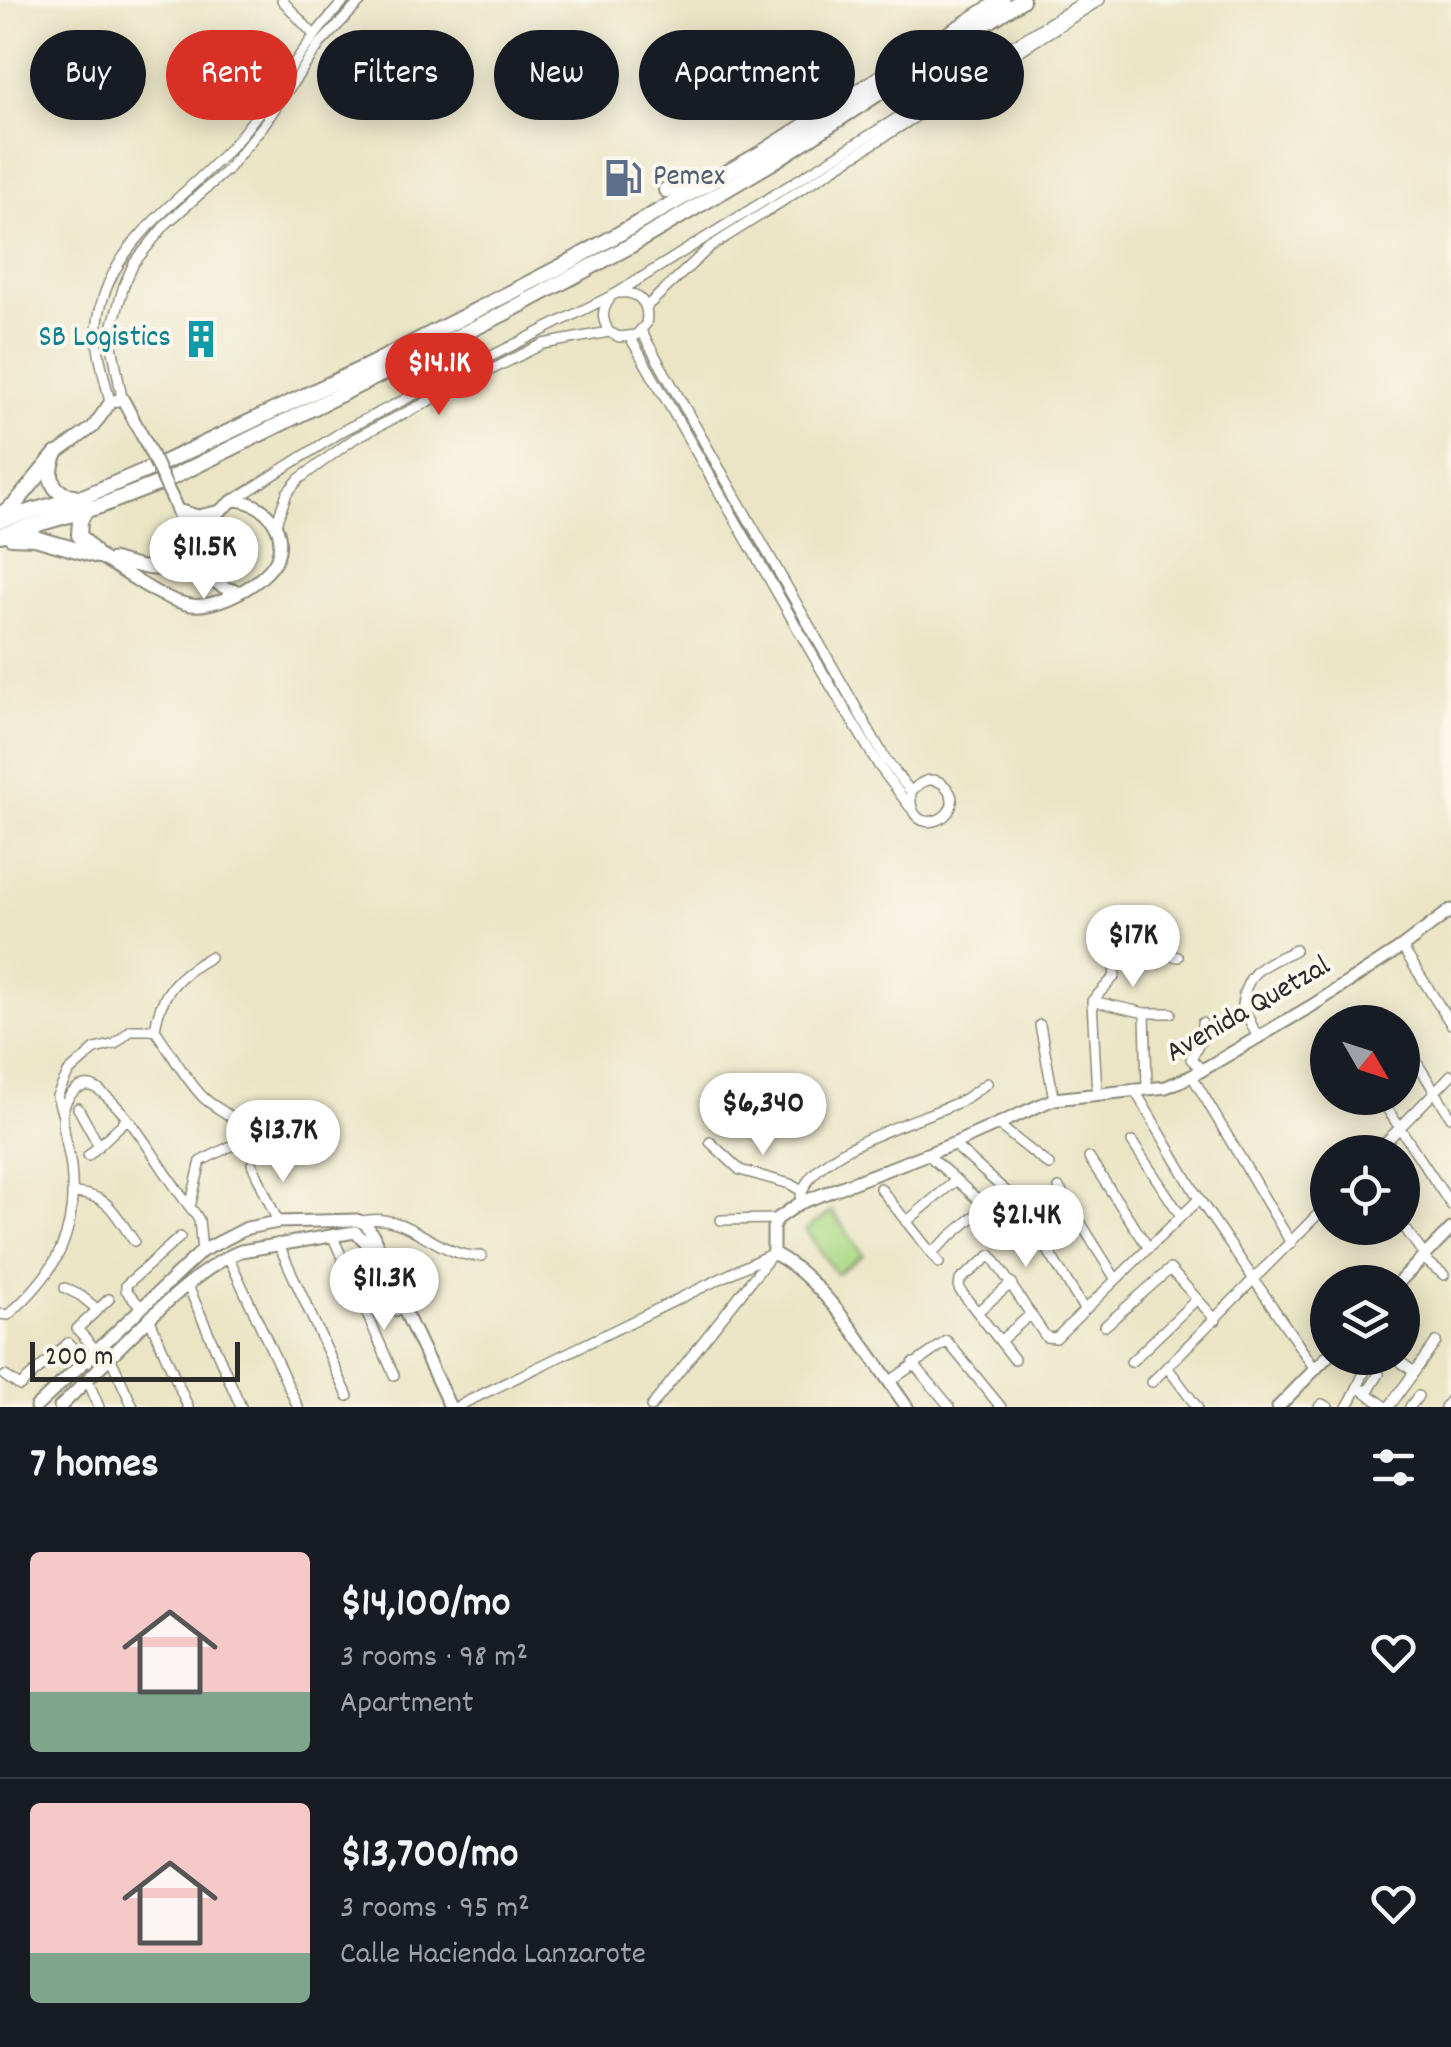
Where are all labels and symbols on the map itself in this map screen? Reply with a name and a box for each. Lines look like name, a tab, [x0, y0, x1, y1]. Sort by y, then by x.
fuel station icon: Pemex	[602, 157, 644, 199]
place label: Pemex	[653, 157, 725, 200]
place label: SB Logistics	[39, 318, 171, 361]
building icon: SB Logistics	[180, 318, 222, 360]
pin: $14.1K	[358, 333, 520, 418]
pin: $11.5K	[123, 517, 285, 602]
pin: $17K	[1074, 905, 1192, 990]
street label: Avenida Quetzal	[1159, 946, 1339, 1076]
north arrow	[1310, 1005, 1420, 1115]
pin: $6,340	[682, 1073, 844, 1158]
pin: $13.7K	[202, 1100, 364, 1185]
pin: $21.4K	[945, 1185, 1107, 1270]
pin: $11.3K	[303, 1248, 465, 1333]
scale bar	[30, 1337, 240, 1382]

